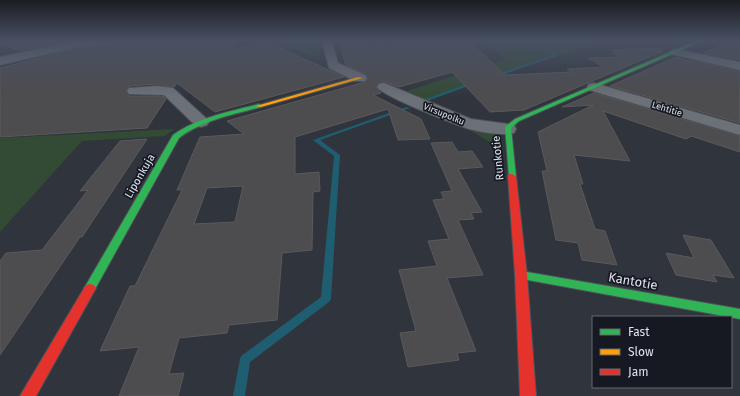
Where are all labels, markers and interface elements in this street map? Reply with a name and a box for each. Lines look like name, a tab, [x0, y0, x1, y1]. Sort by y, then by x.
street label: Lehtitie	[651, 100, 683, 118]
street label: Virsupolku	[422, 101, 466, 127]
street label: Runkotie	[490, 135, 506, 181]
street label: Liponkuja	[122, 152, 158, 200]
street label: Kantotie	[607, 269, 659, 293]
legend	[592, 316, 732, 388]
text: Fast	[628, 325, 650, 339]
text: Slow	[628, 345, 654, 359]
text: Jam	[628, 365, 648, 379]

